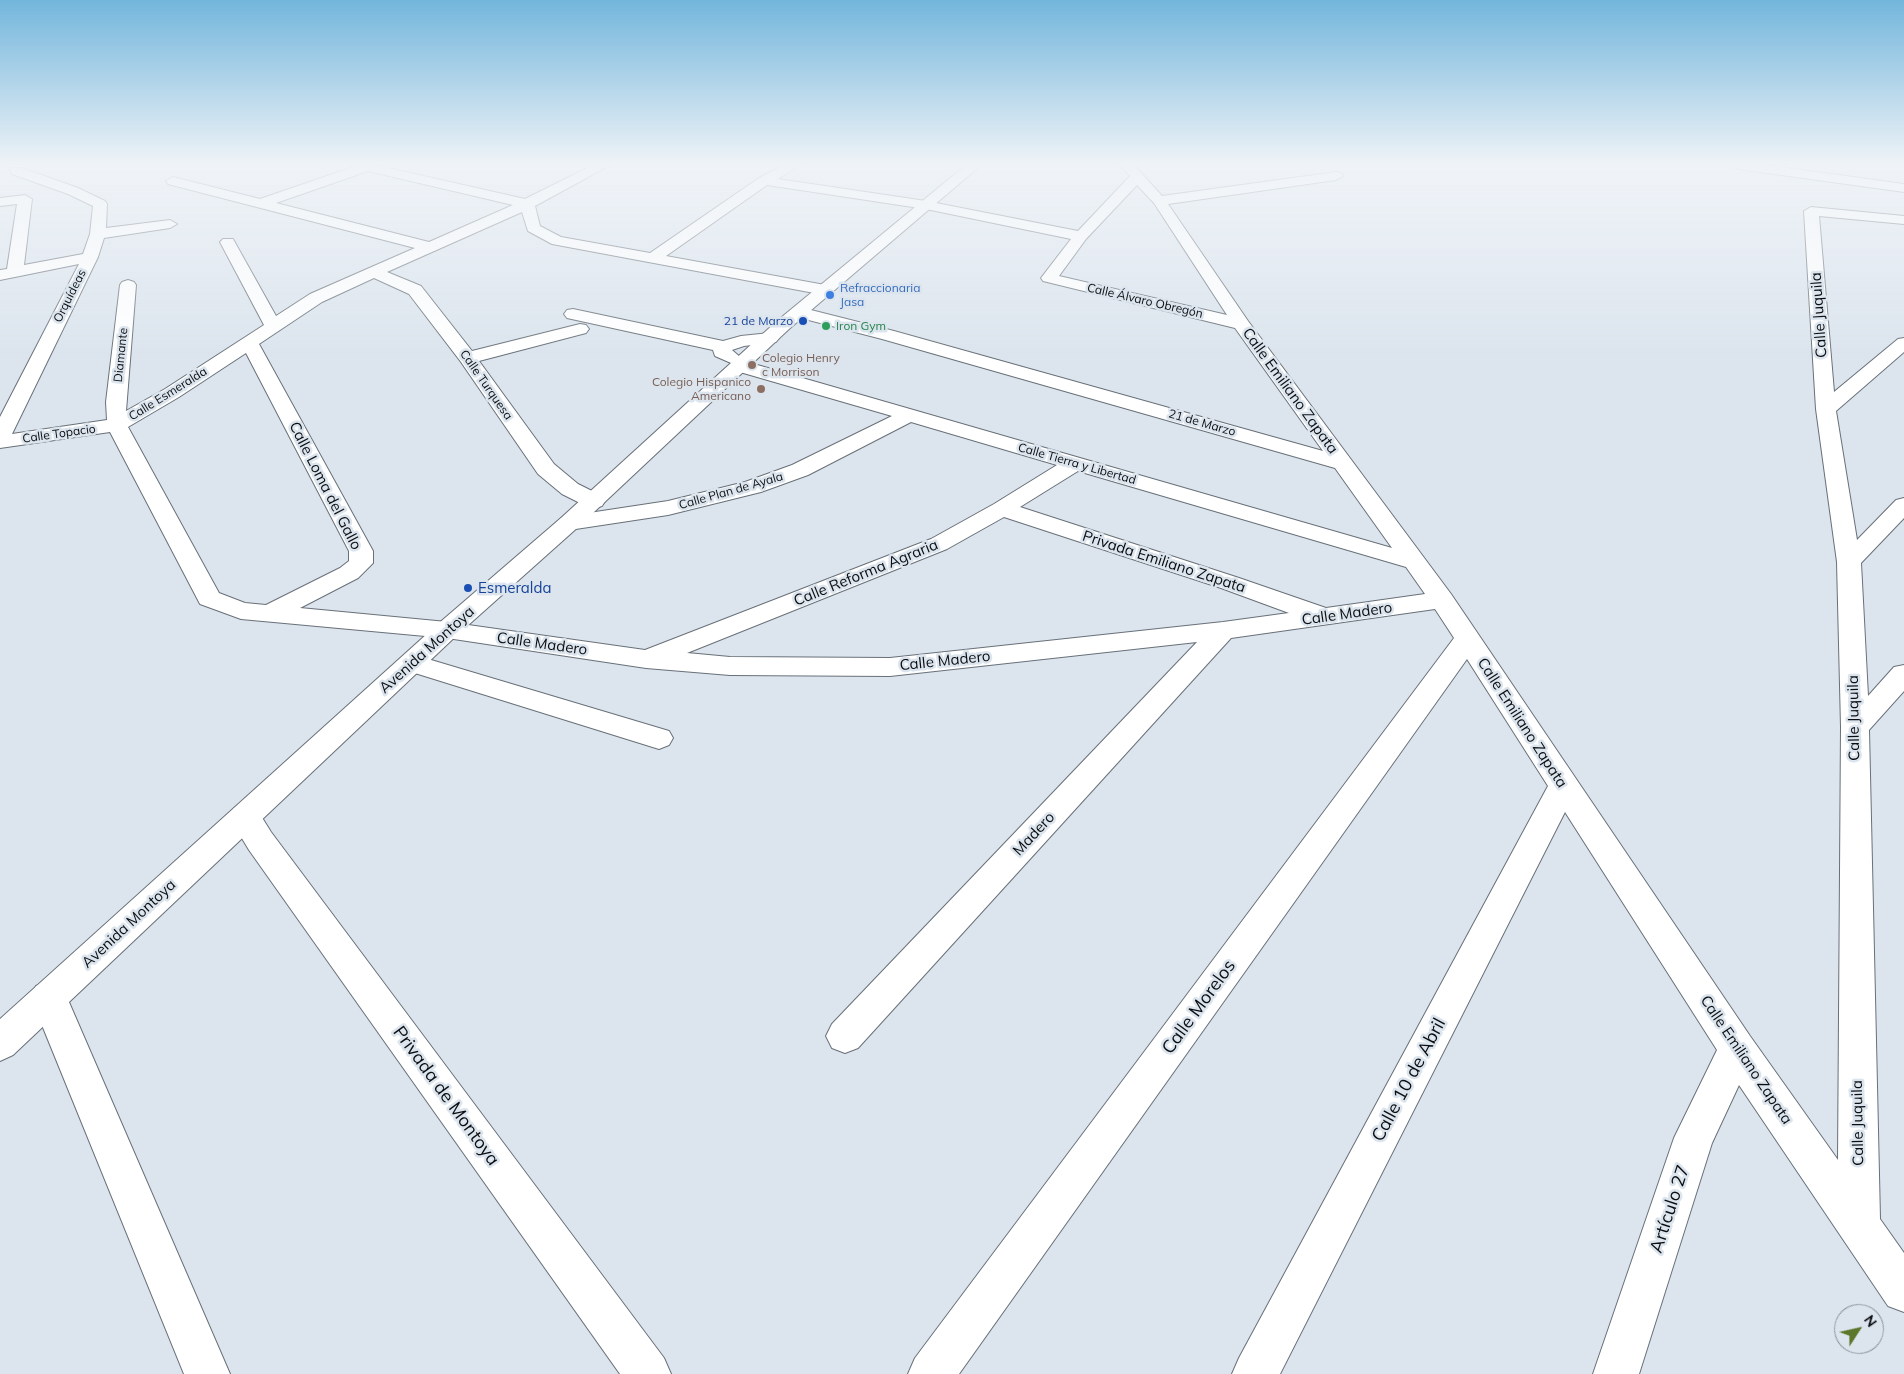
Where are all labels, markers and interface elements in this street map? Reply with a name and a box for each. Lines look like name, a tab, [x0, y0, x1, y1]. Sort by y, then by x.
street label: Orquídeas	[51, 267, 89, 325]
street label: Calle Juquila	[1807, 272, 1831, 358]
place label: Refraccionaria Jasa	[840, 281, 920, 309]
street label: Calle Álvaro Obregón	[1086, 281, 1204, 321]
marker: Refraccionaria Jasa	[824, 289, 836, 301]
place label: 21 de Marzo	[724, 314, 793, 328]
marker: 21 de Marzo	[797, 315, 809, 327]
place label: Iron Gym	[836, 319, 886, 333]
marker: Iron Gym	[820, 320, 832, 332]
street label: Calle Emiliano Zapata	[1238, 325, 1342, 457]
street label: Diamante	[111, 327, 131, 383]
street label: Calle Turquesa	[457, 347, 515, 423]
place label: Colegio Henry c Morrison	[762, 351, 840, 379]
marker: Colegio Henry c Morrison	[746, 359, 758, 371]
street label: Calle Esmeralda	[126, 364, 210, 424]
place label: Colegio Hispanico Americano	[652, 375, 751, 403]
marker: Colegio Hispanico Americano	[755, 383, 767, 395]
street label: 21 de Marzo	[1167, 407, 1237, 439]
street label: Calle Loma del Gallo	[285, 419, 365, 553]
street label: Calle Topacio	[21, 422, 97, 446]
street label: Calle Tierra y Libertad	[1016, 440, 1138, 488]
street label: Calle Plan de Ayala	[677, 469, 785, 513]
street label: Privada Emiliano Zapata	[1080, 527, 1248, 597]
street label: Calle Reforma Agraria	[791, 536, 941, 610]
place label: Esmeralda	[478, 579, 551, 597]
marker: Esmeralda	[462, 582, 474, 594]
street label: Calle Madero	[1301, 599, 1393, 629]
street label: Avenida Montoya	[376, 603, 478, 697]
street label: Calle Madero	[496, 629, 588, 659]
street label: Calle Madero	[899, 647, 991, 675]
street label: Calle Emiliano Zapata	[1473, 655, 1571, 791]
street label: Calle Juquila	[1844, 675, 1864, 761]
street label: Madero	[1009, 809, 1059, 859]
street label: Avenida Montoya	[78, 876, 180, 972]
street label: Calle Morelos	[1158, 956, 1240, 1058]
street label: Calle Emiliano Zapata	[1696, 992, 1796, 1128]
street label: Calle 10 de Abril	[1367, 1015, 1451, 1145]
street label: Privada de Montoya	[388, 1022, 504, 1170]
street label: Calle Juquila	[1848, 1080, 1868, 1166]
street label: Artículo 27	[1646, 1162, 1694, 1256]
north arrow	[1834, 1304, 1884, 1354]
text: N	[1860, 1311, 1881, 1330]

